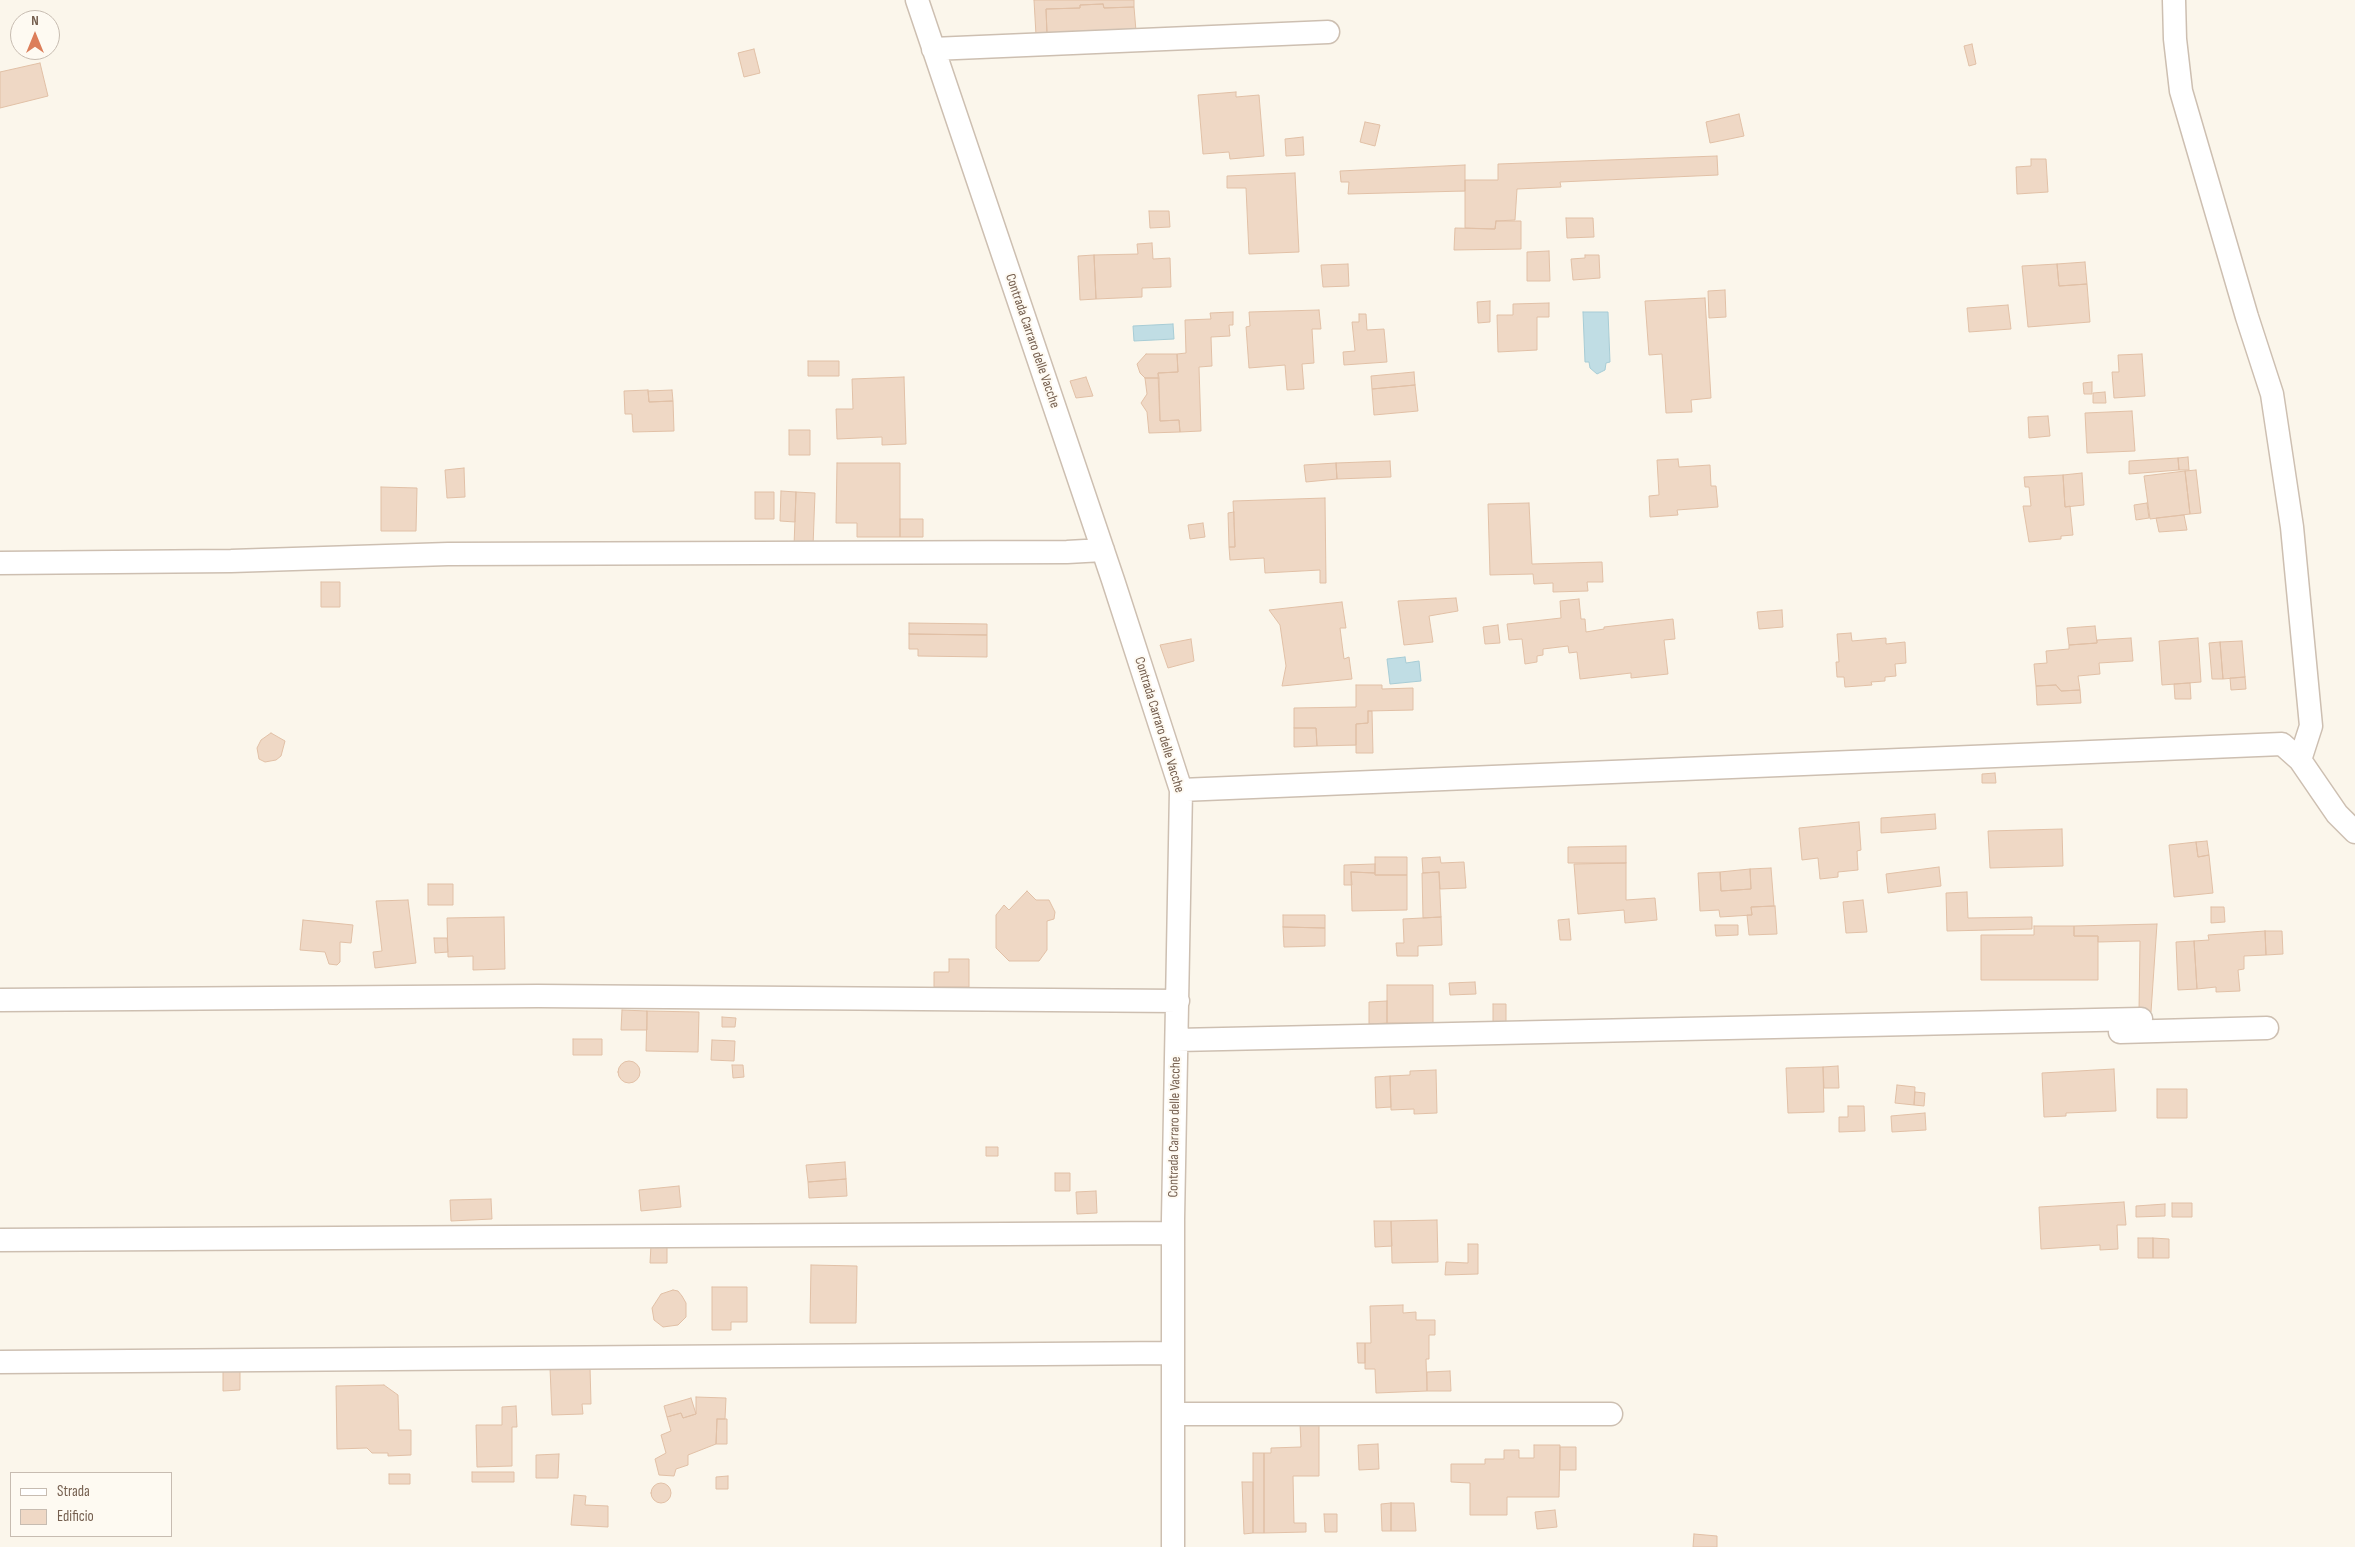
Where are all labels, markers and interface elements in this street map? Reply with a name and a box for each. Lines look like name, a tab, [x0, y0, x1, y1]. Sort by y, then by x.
north arrow	[10, 10, 60, 60]
text: N	[31, 12, 39, 29]
street label: Contrada Carraro delle Vacche	[1001, 272, 1063, 410]
street label: Contrada Carraro delle Vacche	[1130, 655, 1188, 795]
street label: Contrada Carraro delle Vacche	[1165, 1056, 1185, 1198]
legend	[10, 1472, 172, 1537]
text: Strada	[57, 1482, 90, 1501]
text: Edificio	[57, 1507, 94, 1526]

